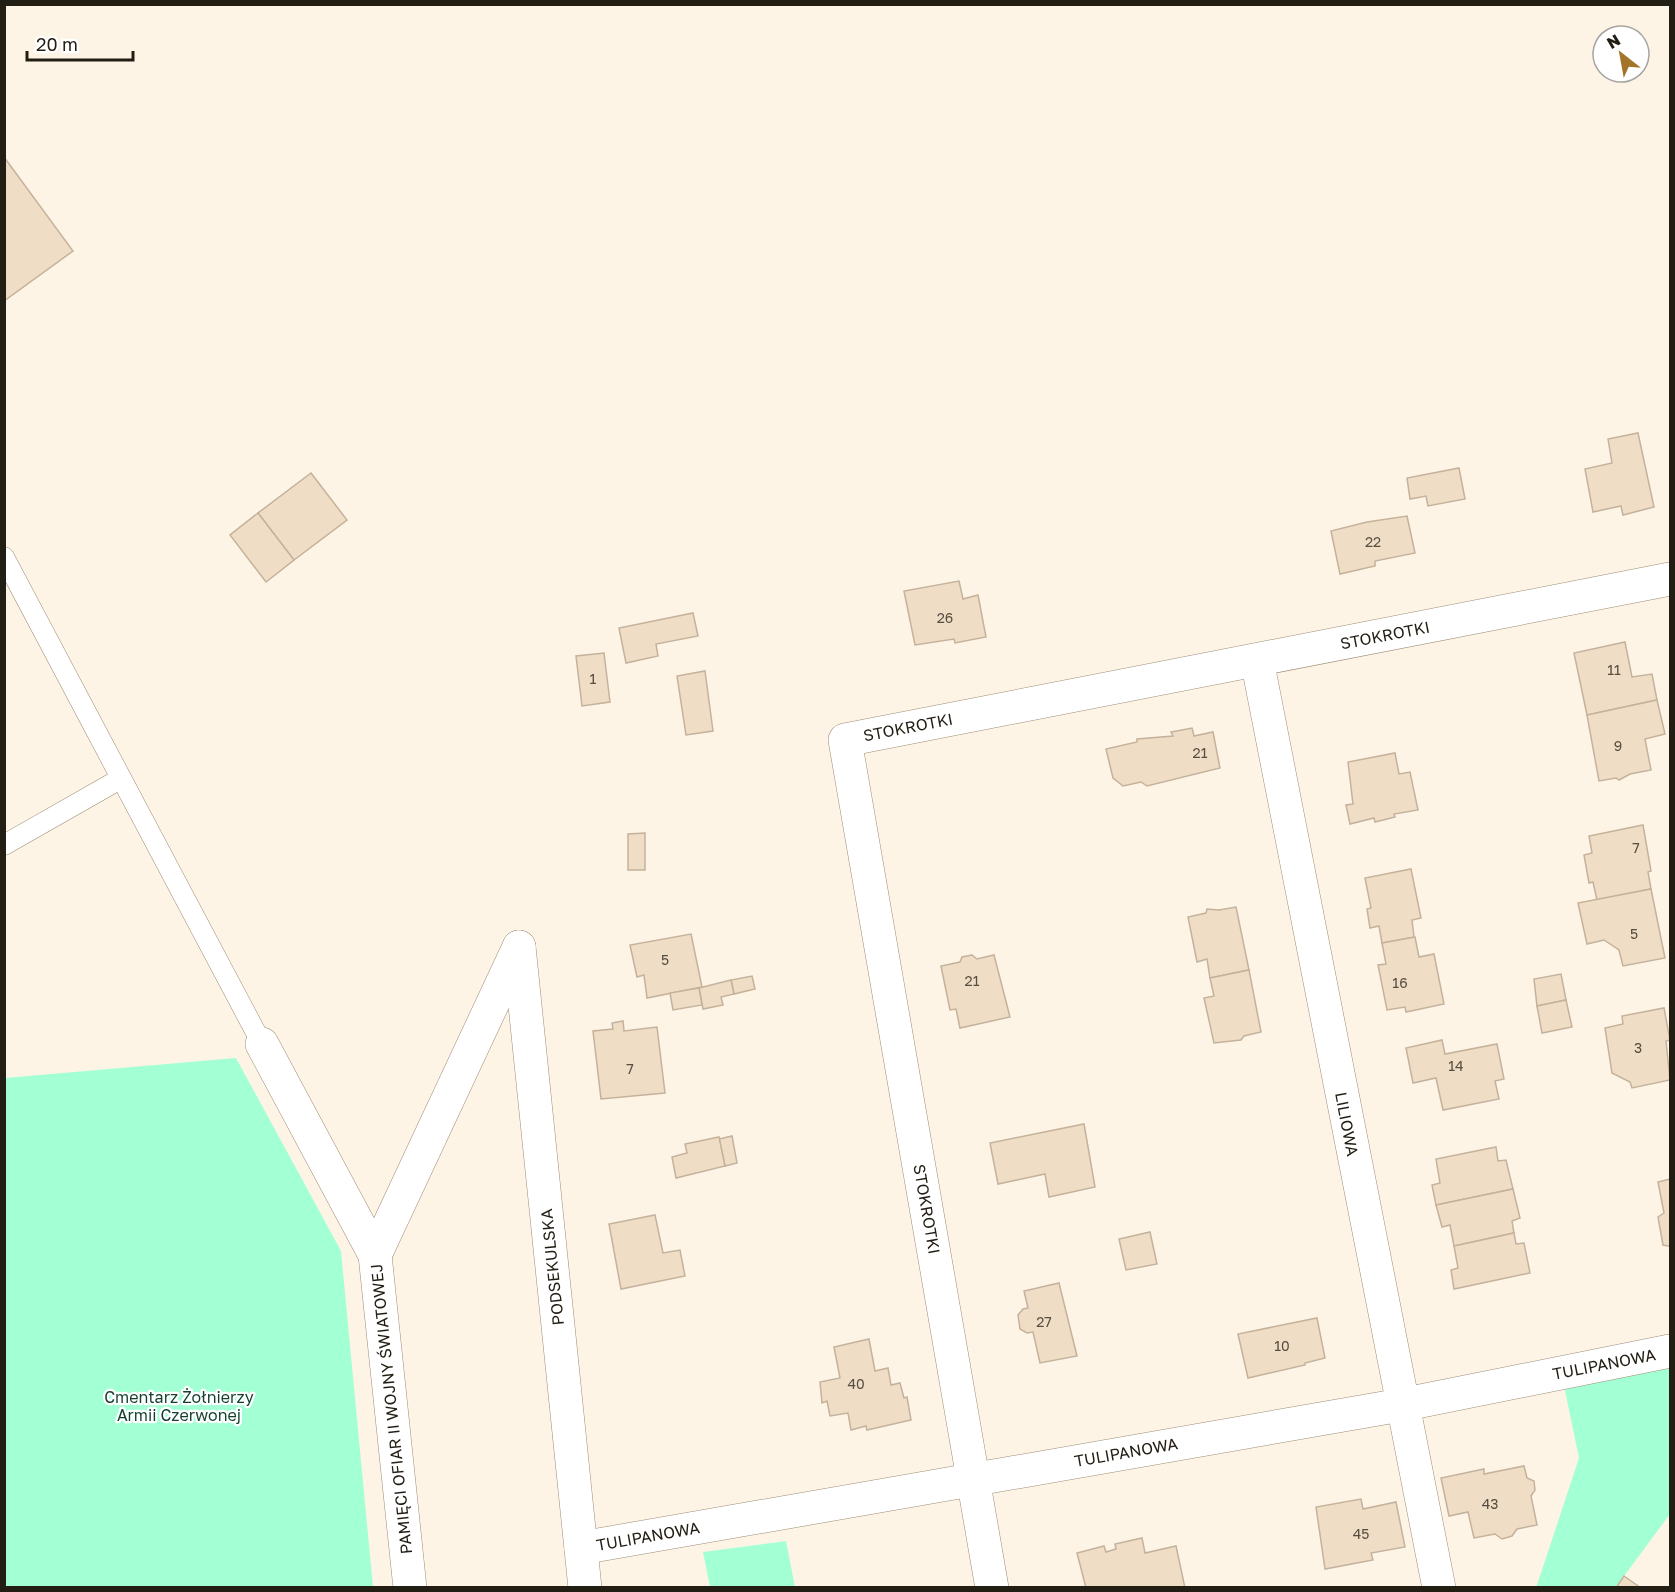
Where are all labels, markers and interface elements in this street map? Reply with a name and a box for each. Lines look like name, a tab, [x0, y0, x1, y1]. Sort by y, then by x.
scale bar	[27, 24, 134, 62]
north arrow	[1591, 24, 1651, 84]
text: N	[1603, 29, 1624, 53]
text: 20 m	[36, 33, 78, 55]
house number: 22	[1365, 533, 1381, 550]
house number: 26	[937, 609, 953, 626]
street label: STOKROTKI	[1338, 617, 1432, 653]
house number: 11	[1607, 661, 1621, 678]
house number: 1	[590, 670, 597, 687]
street label: STOKROTKI	[861, 709, 955, 745]
house number: 9	[1614, 737, 1622, 754]
house number: 21	[1193, 744, 1208, 761]
house number: 7	[1632, 839, 1640, 856]
house number: 5	[1630, 925, 1638, 942]
house number: 5	[661, 951, 669, 968]
house number: 21	[965, 972, 980, 989]
house number: 16	[1392, 974, 1408, 991]
house number: 3	[1634, 1039, 1642, 1056]
house number: 14	[1448, 1057, 1464, 1074]
house number: 7	[626, 1060, 634, 1077]
street label: LILIOWA	[1331, 1090, 1363, 1158]
street label: STOKROTKI	[909, 1162, 945, 1256]
street label: PODSEKULSKA	[536, 1207, 568, 1326]
street label: PAMIĘCI OFIAR II WOJNY ŚWIATOWEJ	[366, 1263, 416, 1555]
house number: 27	[1036, 1313, 1052, 1330]
house number: 10	[1274, 1337, 1290, 1354]
street label: TULIPANOWA	[1551, 1344, 1658, 1384]
house number: 40	[847, 1375, 865, 1392]
park label: Cmentarz Żołnierzy Armii Czerwonej	[104, 1387, 254, 1425]
street label: TULIPANOWA	[1073, 1433, 1180, 1471]
house number: 43	[1482, 1495, 1498, 1512]
street label: TULIPANOWA	[595, 1517, 702, 1555]
house number: 45	[1353, 1525, 1369, 1542]

